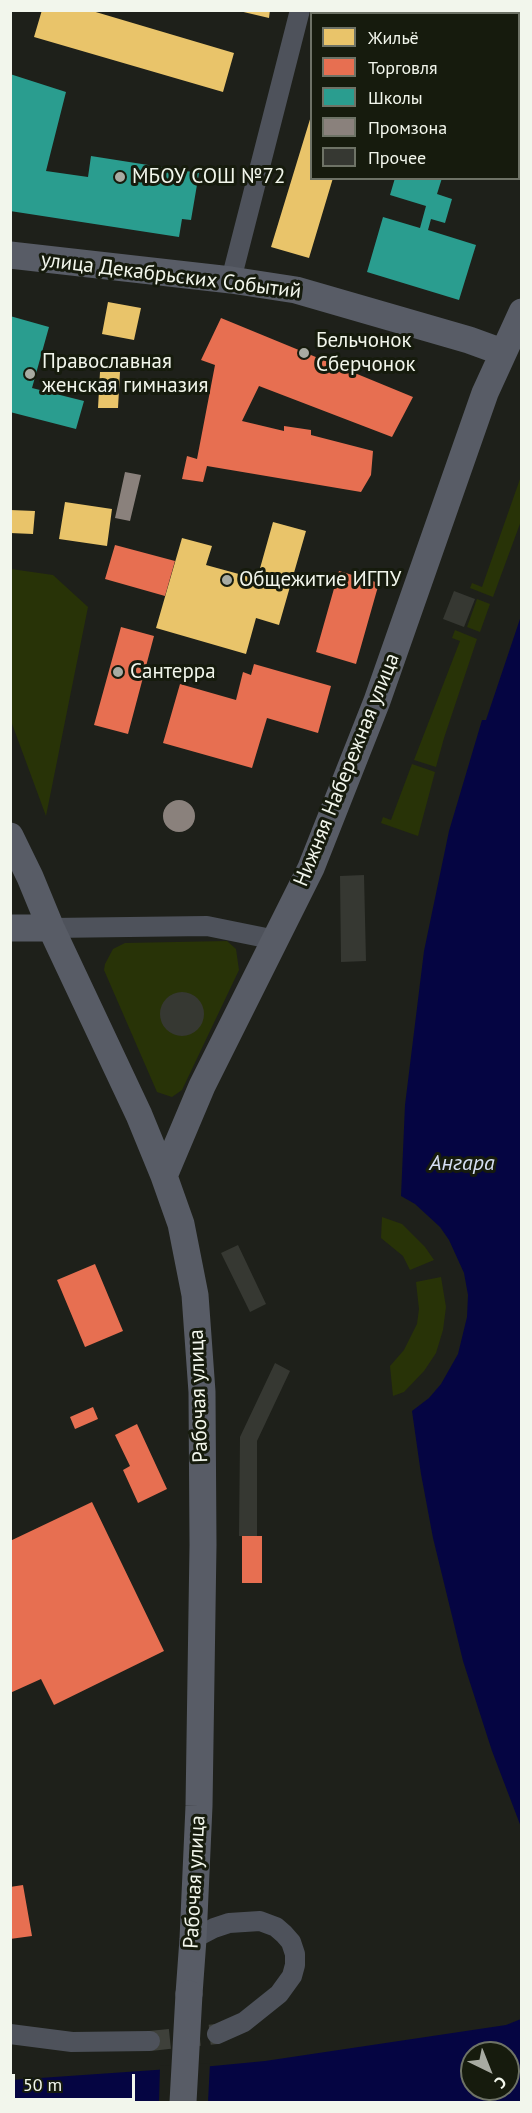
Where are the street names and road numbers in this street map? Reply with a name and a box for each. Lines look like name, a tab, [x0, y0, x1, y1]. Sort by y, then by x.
street label: улица Декабрьских Событий	[39, 248, 303, 304]
street label: Нижняя Набережная улица	[289, 650, 405, 890]
street label: Рабочая улица	[184, 1329, 214, 1463]
street label: Рабочая улица	[179, 1815, 211, 1949]

